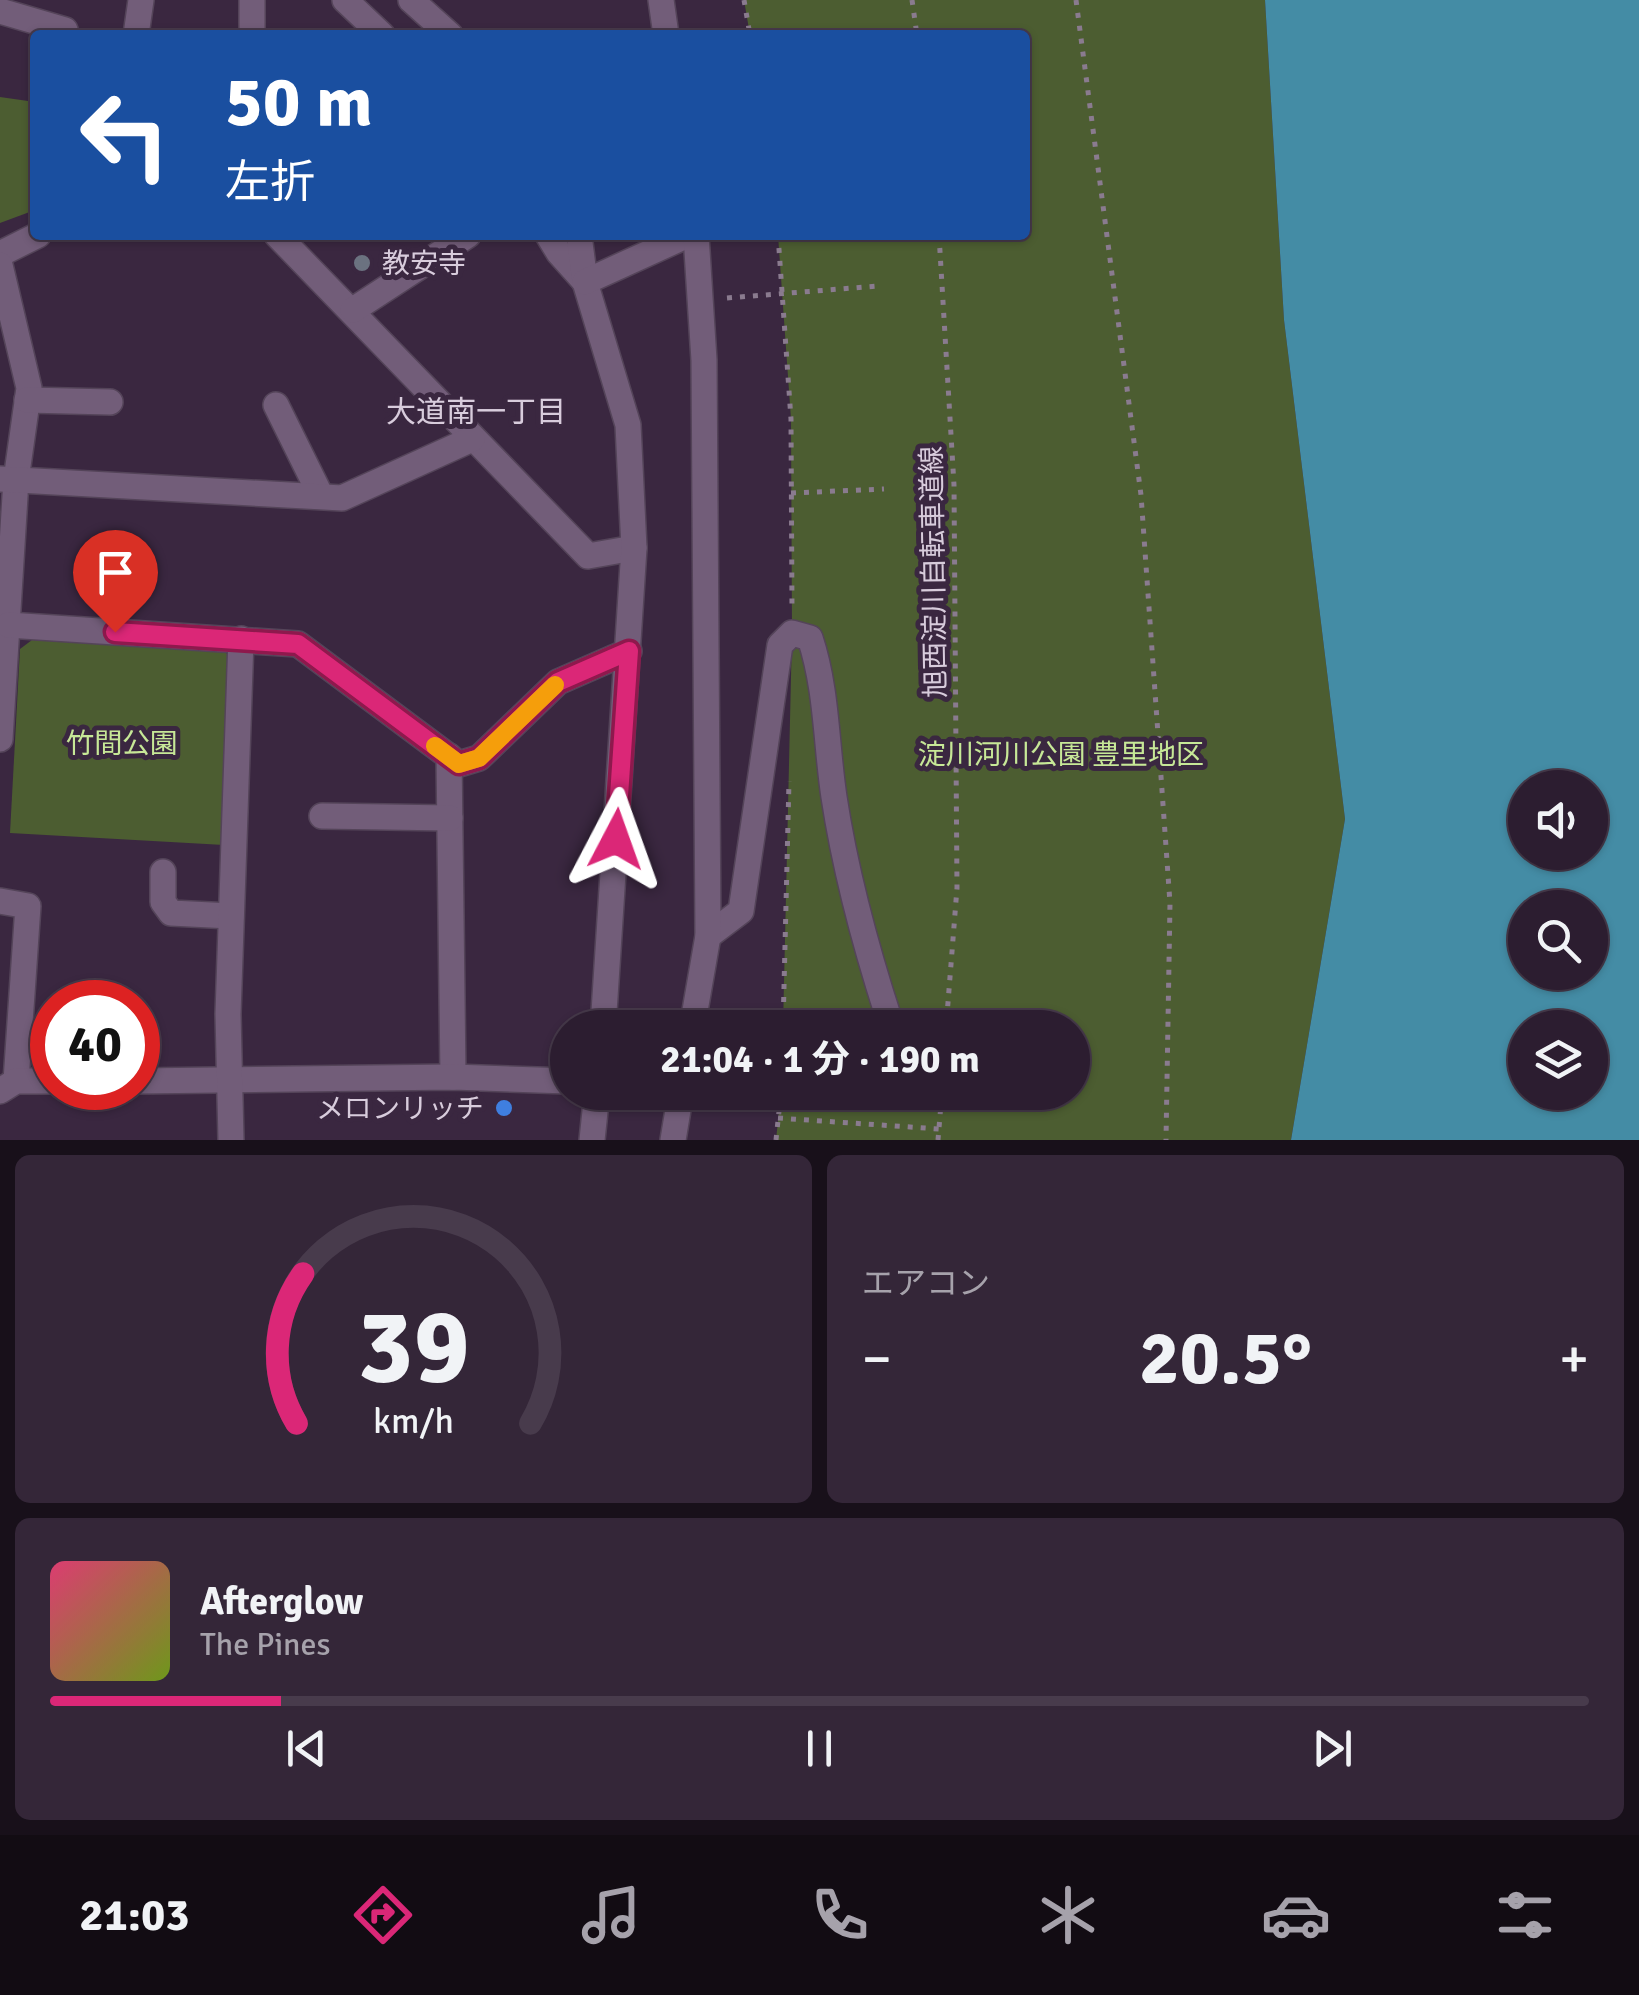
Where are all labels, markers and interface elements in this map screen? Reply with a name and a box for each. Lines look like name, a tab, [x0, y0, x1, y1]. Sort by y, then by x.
text: 50 m	[225, 59, 373, 145]
icon: left	[60, 70, 190, 200]
text: 左折	[225, 155, 315, 210]
place label: 教安寺	[382, 247, 466, 281]
marker: 教安寺	[351, 252, 373, 274]
district label: 大道南一丁目	[386, 394, 566, 431]
street label: 旭西淀川自転車道線	[915, 446, 953, 698]
pin	[73, 530, 158, 633]
icon: arrive	[88, 545, 143, 600]
park label: 竹間公園	[66, 727, 178, 761]
park label: 淀川河川公園 豊里地区	[918, 738, 1204, 772]
map controls	[1508, 770, 1608, 1110]
button: sound	[1508, 770, 1608, 870]
position arrow	[564, 787, 668, 891]
button: search	[1508, 890, 1608, 990]
speed limit sign: 40	[30, 980, 160, 1110]
button: layers	[1508, 1010, 1608, 1110]
text: 21:04 · 1 分 · 190 m	[660, 1036, 980, 1083]
place label: メロンリッチ	[316, 1092, 484, 1126]
marker: メロンリッチ	[493, 1097, 515, 1119]
text: エアコン	[862, 1264, 990, 1303]
text: 39	[357, 1283, 470, 1411]
text: 20.5°	[1139, 1312, 1312, 1405]
text: −	[862, 1325, 892, 1393]
text: +	[1559, 1325, 1589, 1393]
text: km/h	[373, 1399, 454, 1443]
text: Afterglow	[200, 1578, 363, 1625]
text: The Pines	[200, 1625, 331, 1664]
icon: previous	[279, 1721, 334, 1776]
icon: pause	[792, 1721, 847, 1776]
icon: next	[1305, 1721, 1360, 1776]
icon: directions	[348, 1880, 418, 1950]
icon: music	[576, 1880, 646, 1950]
icon: phone	[805, 1880, 875, 1950]
icon: climate	[1033, 1880, 1103, 1950]
icon: car	[1261, 1880, 1331, 1950]
icon: filters	[1490, 1880, 1560, 1950]
text: 21:03	[79, 1888, 190, 1943]

